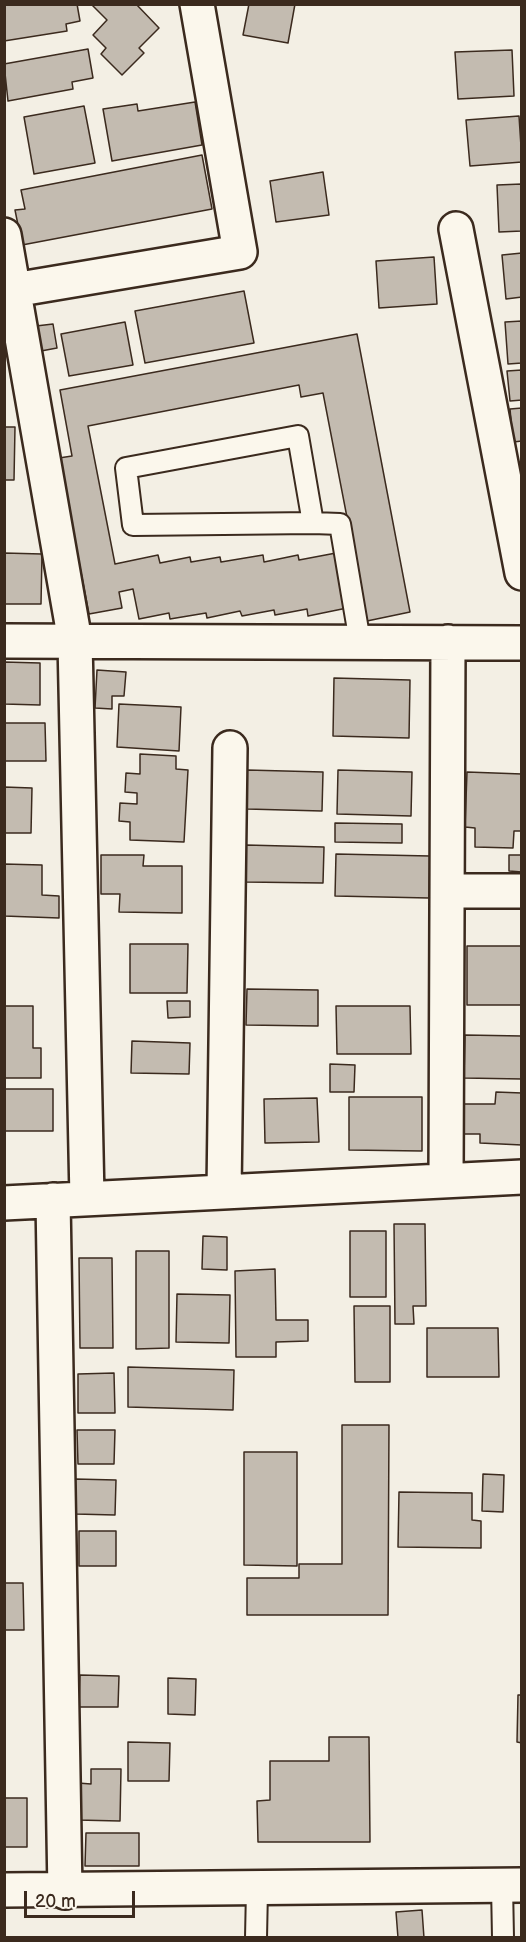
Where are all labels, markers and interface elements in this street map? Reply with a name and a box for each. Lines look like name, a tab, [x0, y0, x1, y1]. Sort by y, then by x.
scale bar	[27, 1879, 138, 1917]
text: 20 m	[35, 1891, 76, 1912]

